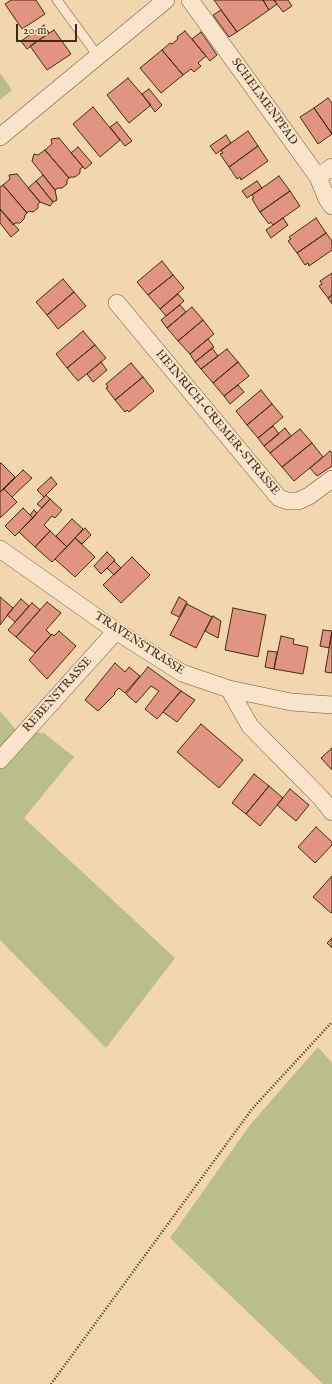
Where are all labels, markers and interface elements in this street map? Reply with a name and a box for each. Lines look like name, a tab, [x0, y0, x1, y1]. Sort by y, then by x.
scale bar	[18, 16, 79, 42]
text: 20 m	[23, 23, 46, 38]
street label: SCHELMENPFAD	[228, 56, 300, 148]
street label: HEINRICH-CREMER-STRASSE	[152, 347, 282, 499]
street label: TRAVENSTRASSE	[91, 610, 187, 678]
street label: REBENSTRASSE	[20, 654, 96, 736]

